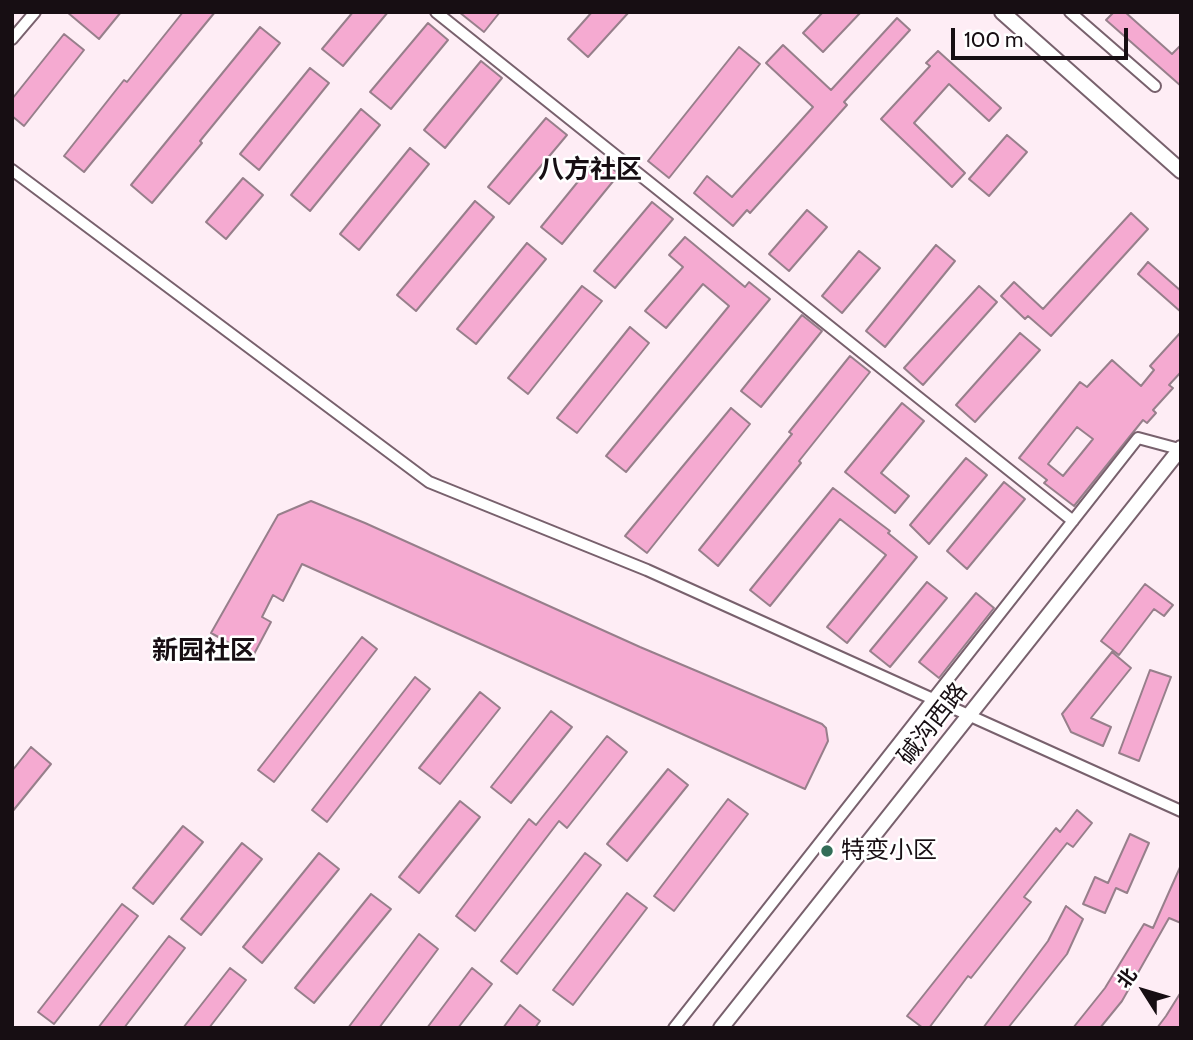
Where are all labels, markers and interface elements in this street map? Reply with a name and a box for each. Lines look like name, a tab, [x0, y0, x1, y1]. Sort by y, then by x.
scale bar	[955, 14, 1132, 58]
text: 100 m	[964, 27, 1023, 52]
district label: 八方社区	[538, 154, 642, 186]
district label: 新园社区	[152, 635, 256, 667]
street label: 碱沟西路	[892, 677, 974, 771]
place label: 特变小区	[841, 837, 937, 865]
marker: 特变小区	[819, 843, 835, 859]
north arrow	[1109, 956, 1179, 1026]
text: 北	[1112, 964, 1142, 993]

